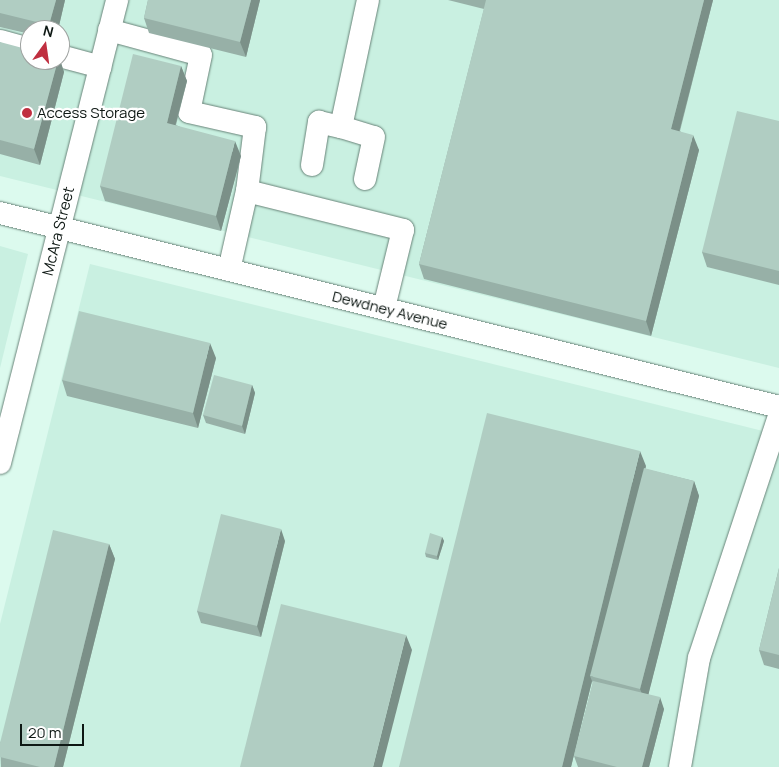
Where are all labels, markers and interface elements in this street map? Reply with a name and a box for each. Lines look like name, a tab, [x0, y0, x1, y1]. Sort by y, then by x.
north arrow	[20, 20, 70, 70]
text: N	[41, 20, 56, 41]
place label: Access Storage	[37, 104, 145, 122]
marker: Access Storage	[21, 107, 33, 119]
street label: McAra Street	[38, 185, 78, 277]
street label: Dewdney Avenue	[330, 287, 450, 333]
scale bar	[22, 714, 86, 746]
text: 20 m	[28, 722, 61, 743]

